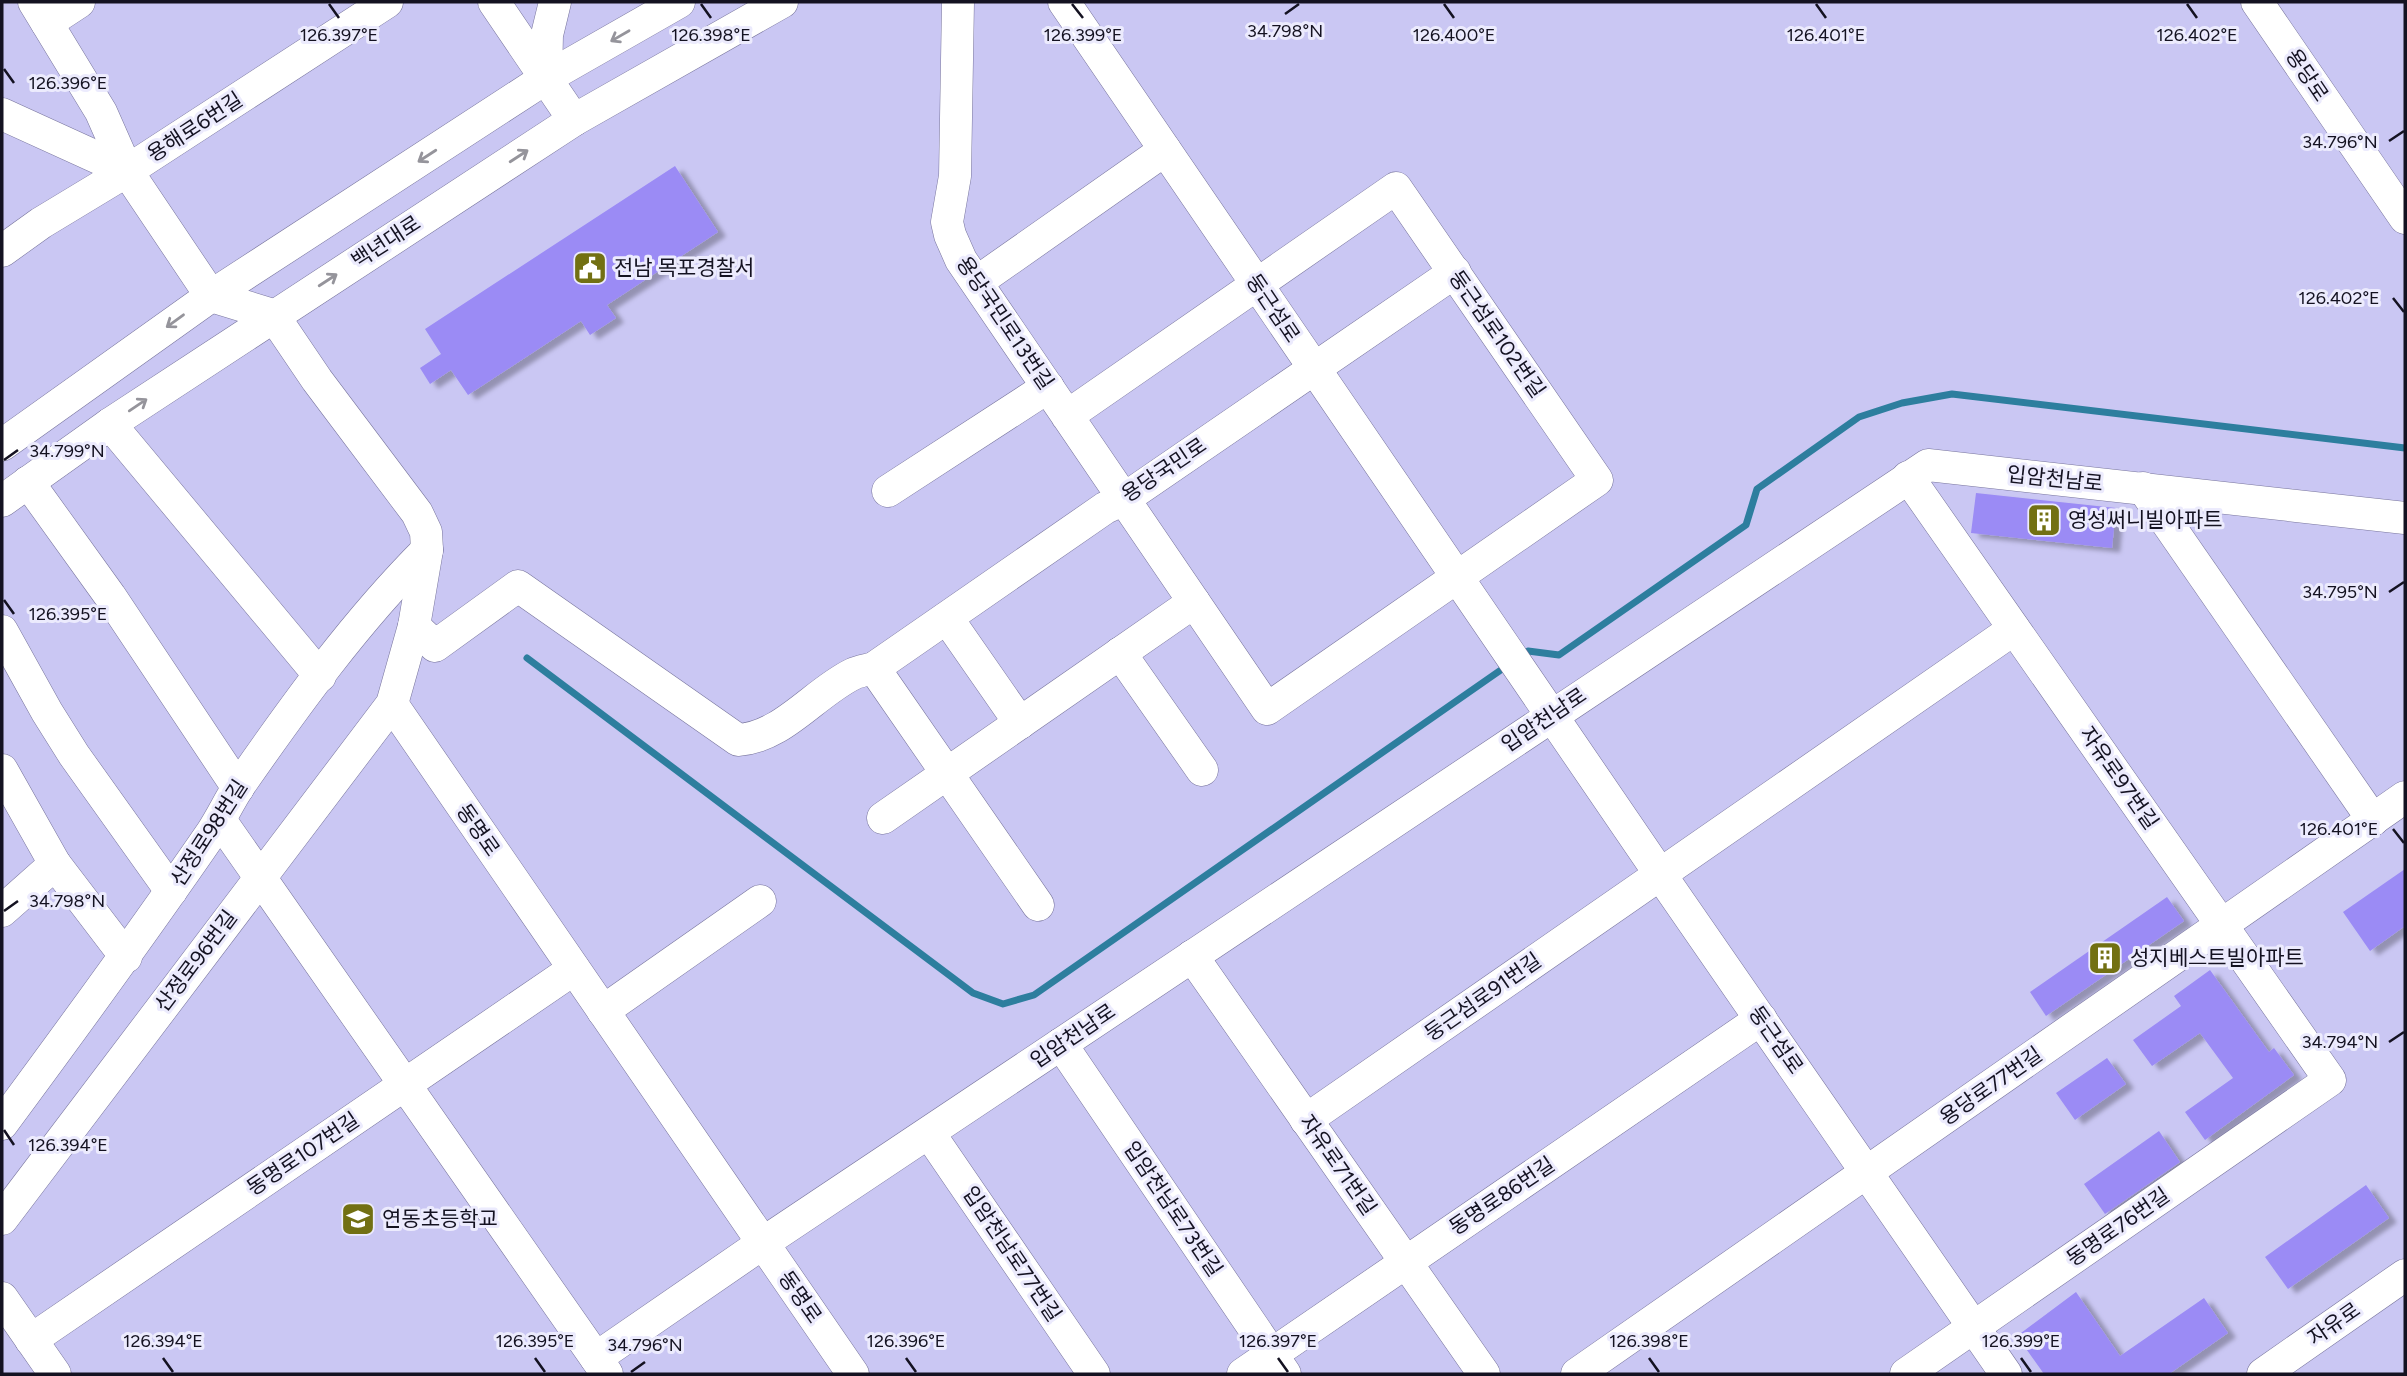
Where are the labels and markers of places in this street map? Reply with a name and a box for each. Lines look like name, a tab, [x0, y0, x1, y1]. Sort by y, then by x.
public building icon: 전남 목포경찰서	[571, 249, 609, 287]
place label: 전남 목포경찰서	[614, 255, 754, 280]
building icon: 영성써니빌아파트	[2025, 501, 2063, 539]
place label: 영성써니빌아파트	[2068, 507, 2223, 532]
building icon: 성지베스트빌아파트	[2086, 939, 2124, 977]
place label: 성지베스트빌아파트	[2130, 945, 2304, 970]
school or university icon: 연동초등학교	[339, 1200, 377, 1238]
place label: 연동초등학교	[382, 1206, 498, 1231]

